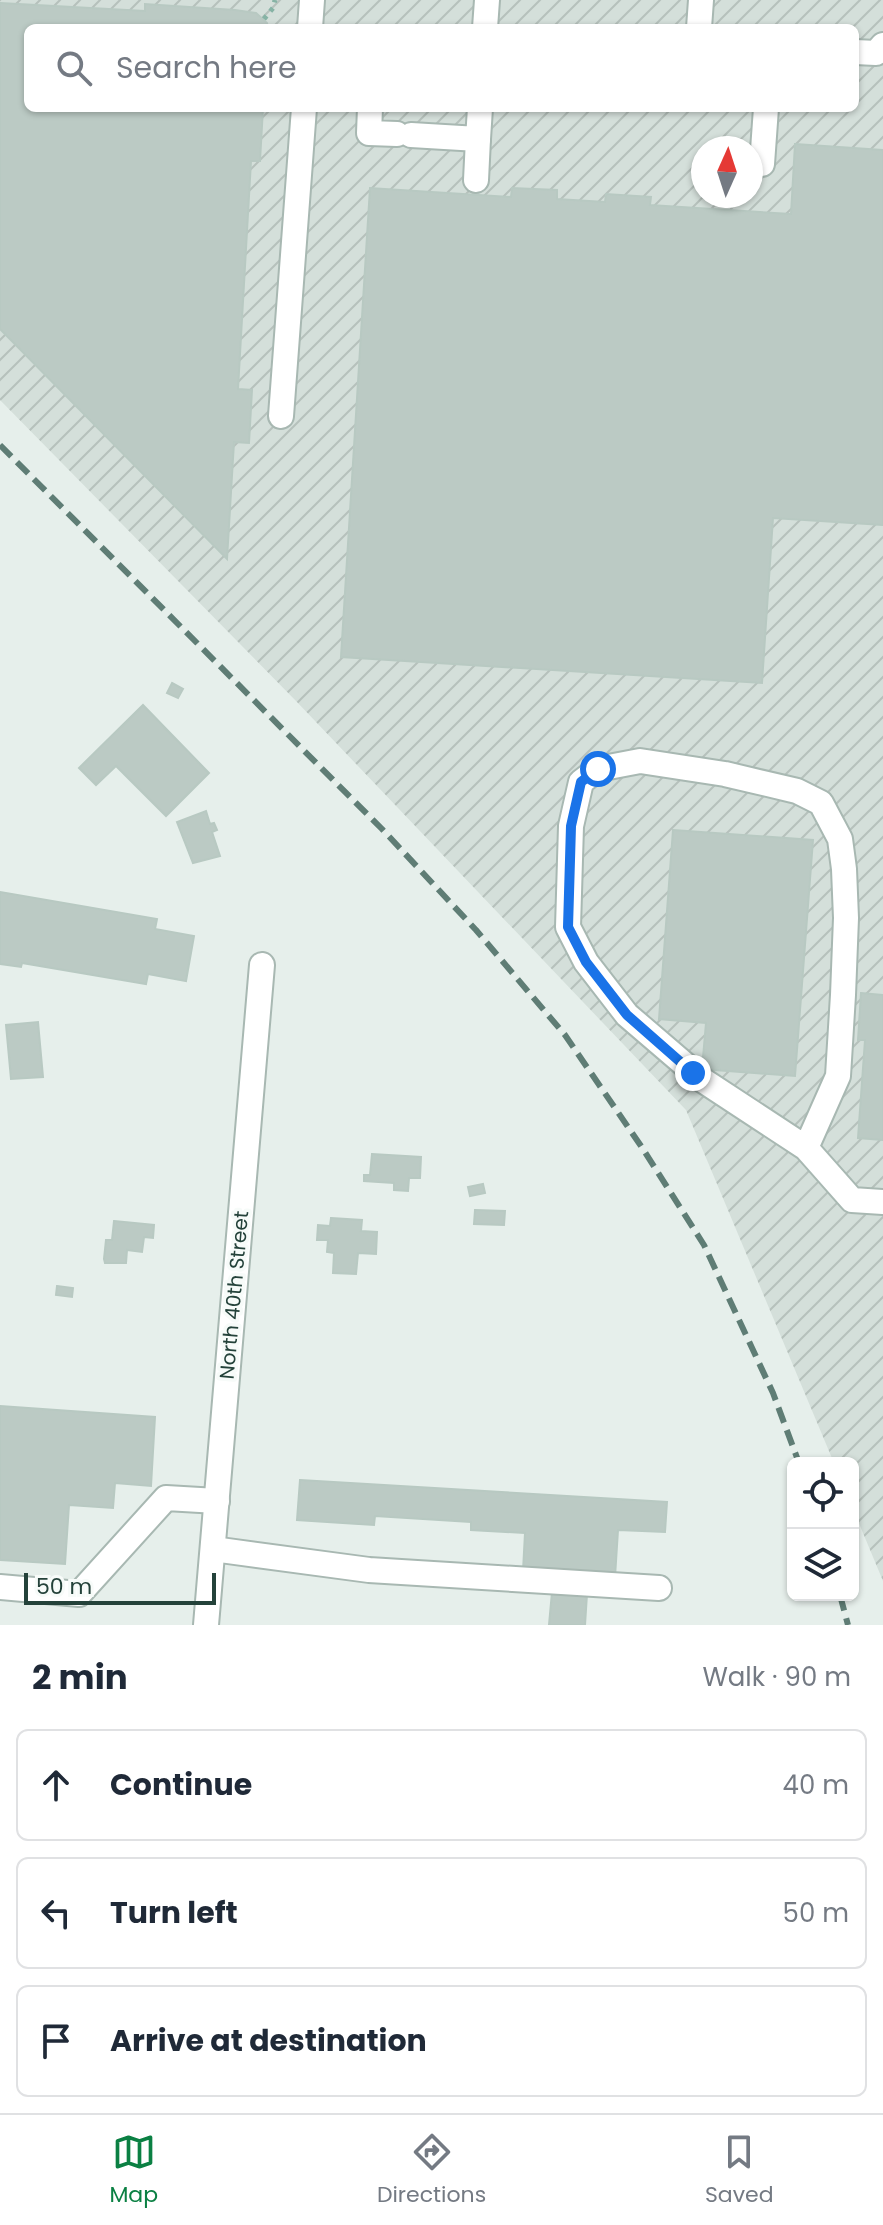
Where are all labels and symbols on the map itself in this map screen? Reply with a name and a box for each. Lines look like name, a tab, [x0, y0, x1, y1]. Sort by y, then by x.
north arrow	[691, 136, 763, 208]
route start	[580, 751, 616, 787]
route end	[675, 1055, 711, 1091]
street label: North 40th Street	[213, 1210, 255, 1380]
scale bar	[24, 1569, 216, 1605]

